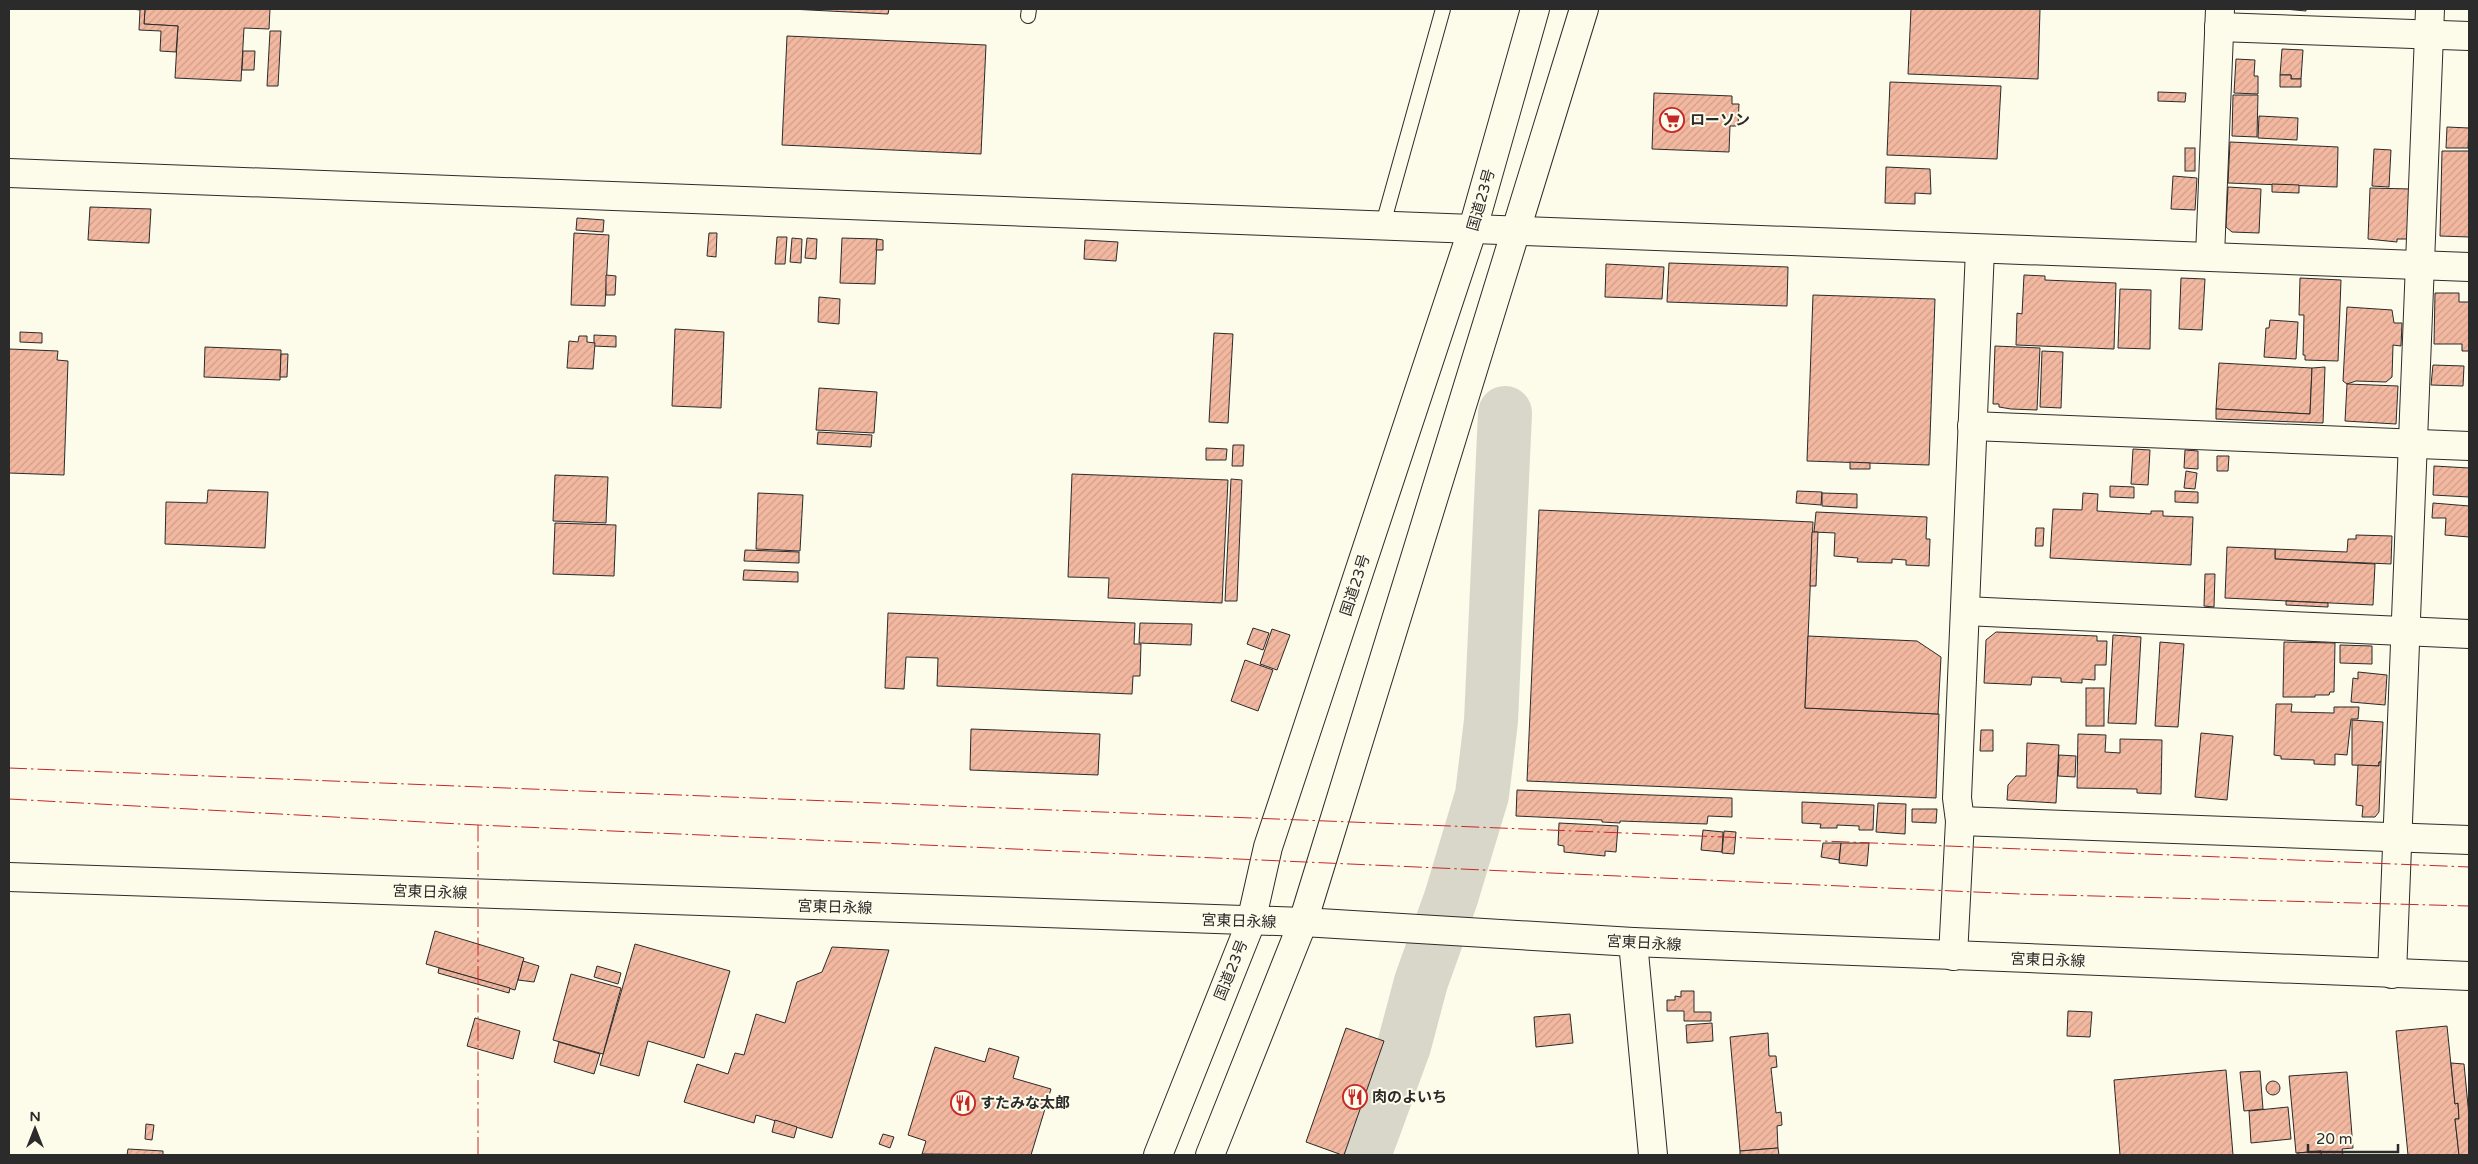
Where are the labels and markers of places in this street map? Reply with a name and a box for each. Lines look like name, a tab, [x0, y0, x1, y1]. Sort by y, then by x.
supermarket icon: ローソン	[1659, 107, 1685, 133]
place label: ローソン	[1690, 111, 1750, 129]
restaurant icon: 肉のよいち	[1342, 1084, 1368, 1110]
place label: 肉のよいち	[1372, 1088, 1447, 1106]
restaurant icon: すたみな太郎	[950, 1090, 976, 1116]
place label: すたみな太郎	[980, 1094, 1070, 1112]

